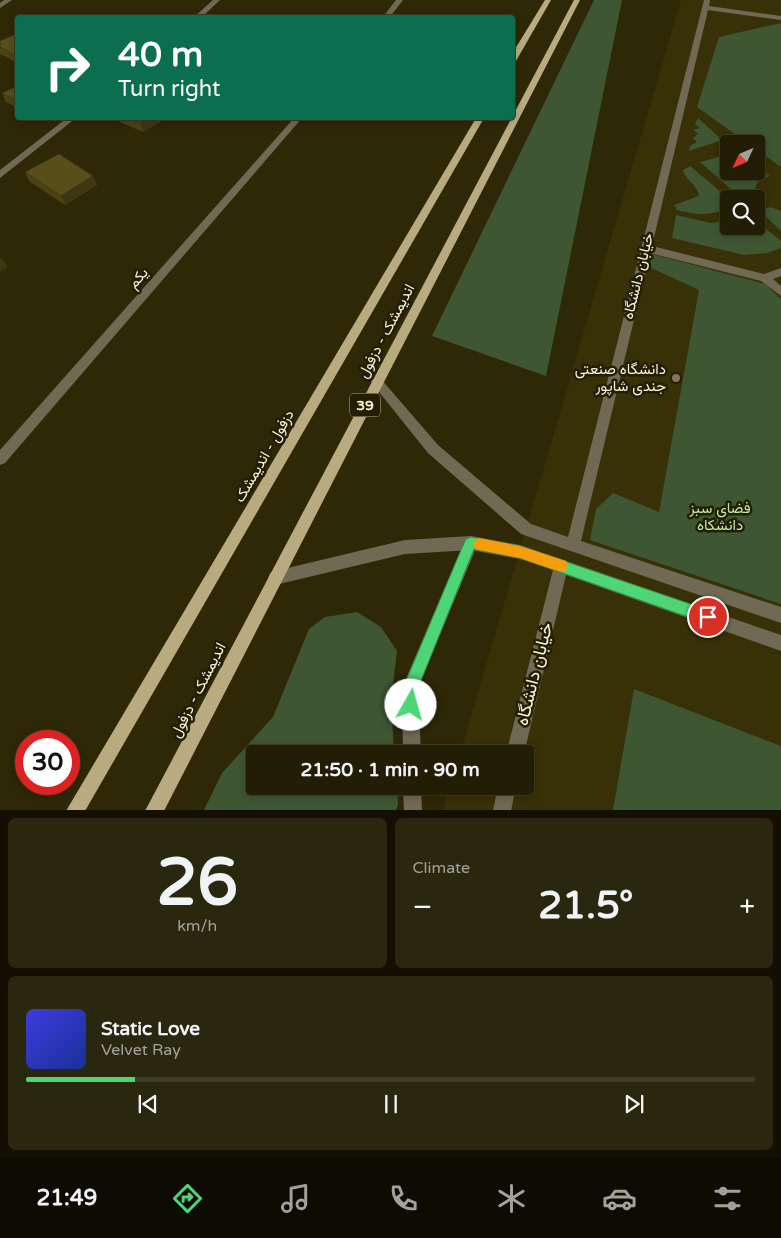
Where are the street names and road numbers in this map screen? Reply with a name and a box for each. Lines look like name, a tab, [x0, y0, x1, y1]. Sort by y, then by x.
street label: خیابان دانشگاه	[619, 231, 657, 321]
street label: یکم	[124, 264, 153, 293]
street label: اندیمشک - دزفول	[354, 281, 418, 381]
road number: 39	[350, 394, 380, 416]
street label: دزفول - اندیمشک	[230, 406, 298, 506]
street label: خیابان دانشگاه	[511, 620, 557, 728]
street label: اندیمشک - دزفول	[166, 640, 230, 740]

